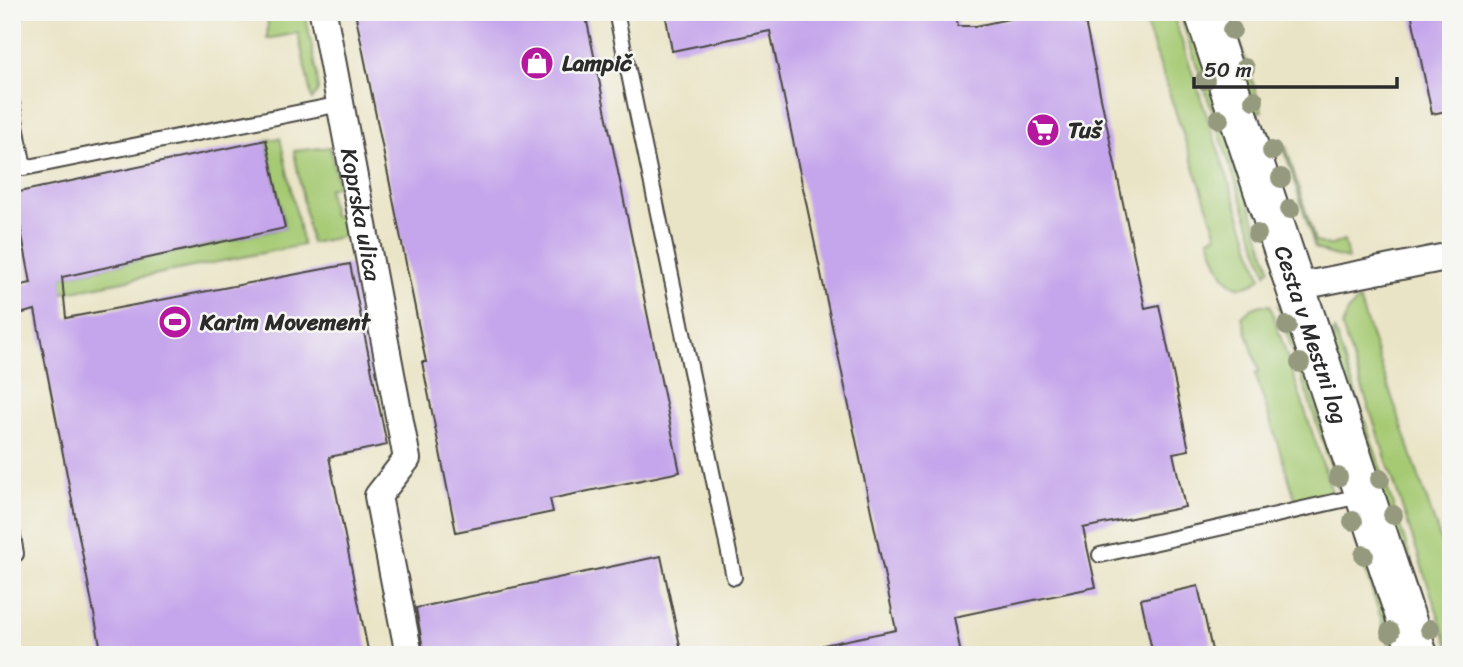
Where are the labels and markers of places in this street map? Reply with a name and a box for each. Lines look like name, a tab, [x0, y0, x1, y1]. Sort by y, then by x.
place label: Lampič	[562, 43, 633, 84]
shop icon: Lampič	[518, 44, 556, 82]
place label: Tuš	[1068, 110, 1103, 151]
supermarket icon: Tuš	[1024, 111, 1062, 149]
place label: Karim Movement	[199, 302, 371, 343]
sports icon: Karim Movement	[156, 303, 194, 341]

